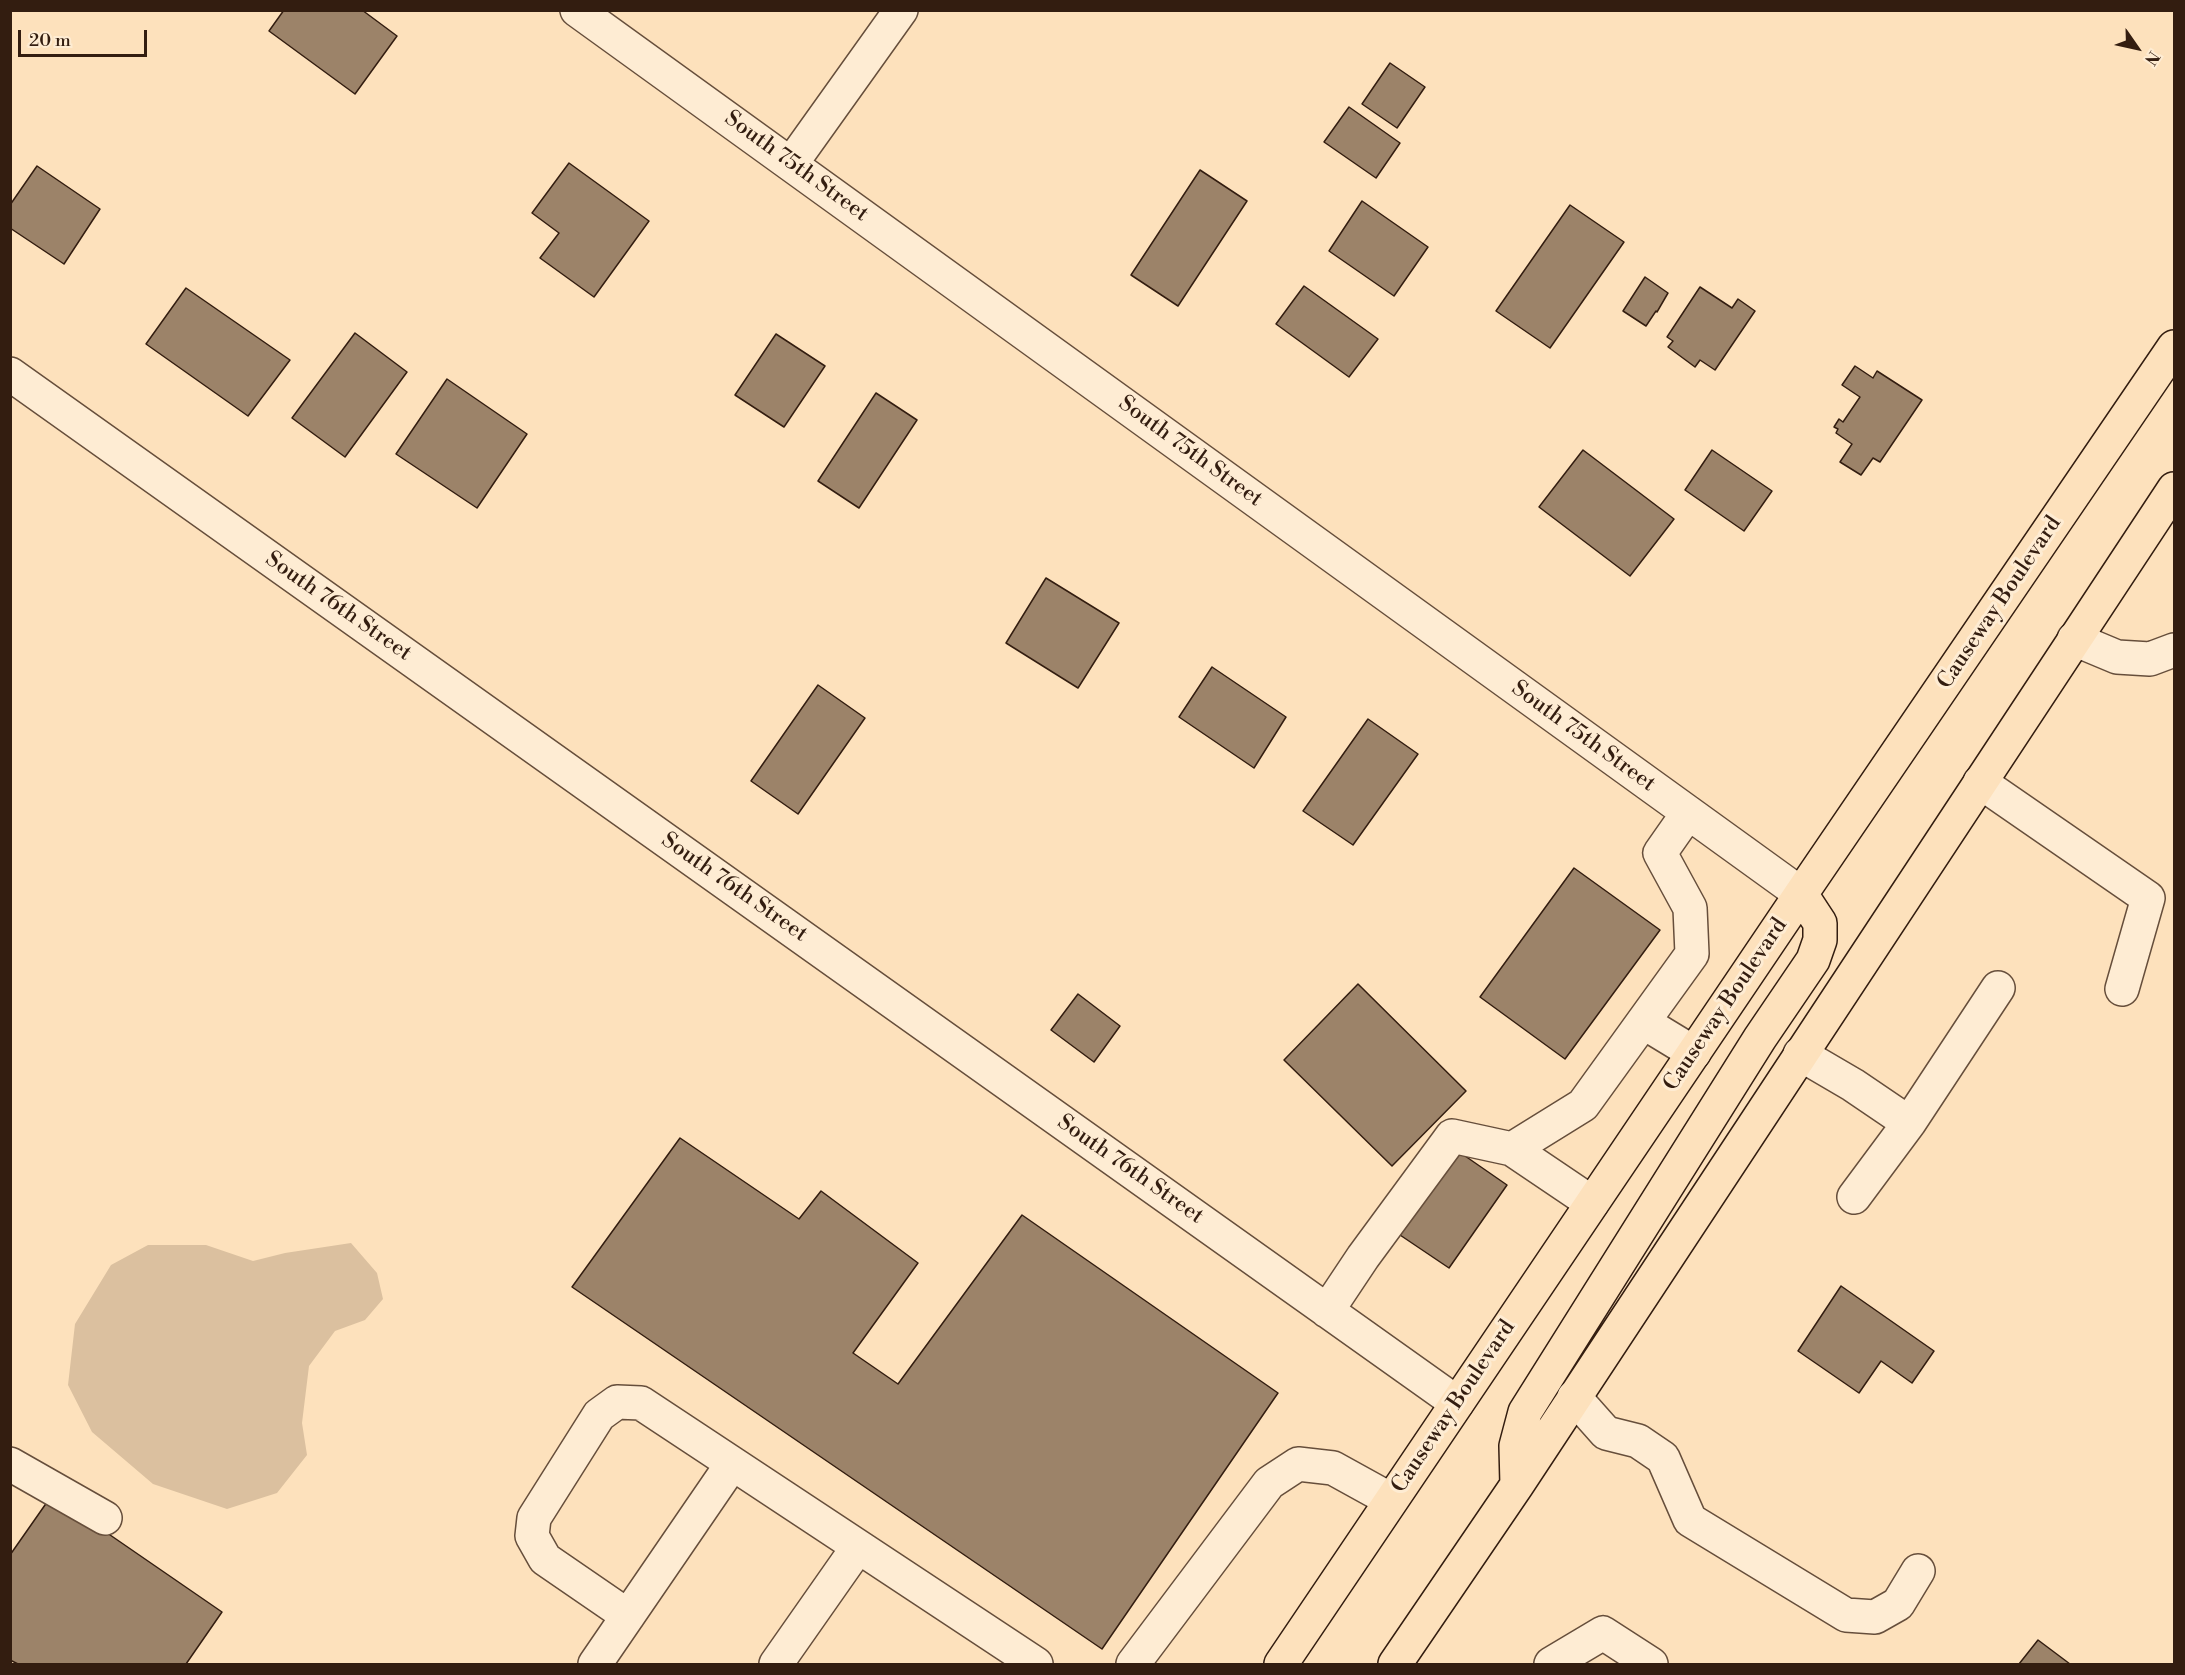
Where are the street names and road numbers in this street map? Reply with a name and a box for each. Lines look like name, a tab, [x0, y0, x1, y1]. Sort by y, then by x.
street label: South 75th Street	[719, 106, 873, 228]
street label: South 75th Street	[1113, 391, 1267, 513]
street label: Causeway Boulevard	[1932, 512, 2068, 694]
street label: South 76th Street	[260, 547, 416, 667]
street label: South 75th Street	[1506, 676, 1660, 798]
street label: South 76th Street	[656, 828, 812, 948]
street label: Causeway Boulevard	[1658, 914, 1794, 1096]
street label: South 76th Street	[1052, 1110, 1208, 1230]
street label: Causeway Boulevard	[1386, 1316, 1522, 1498]

